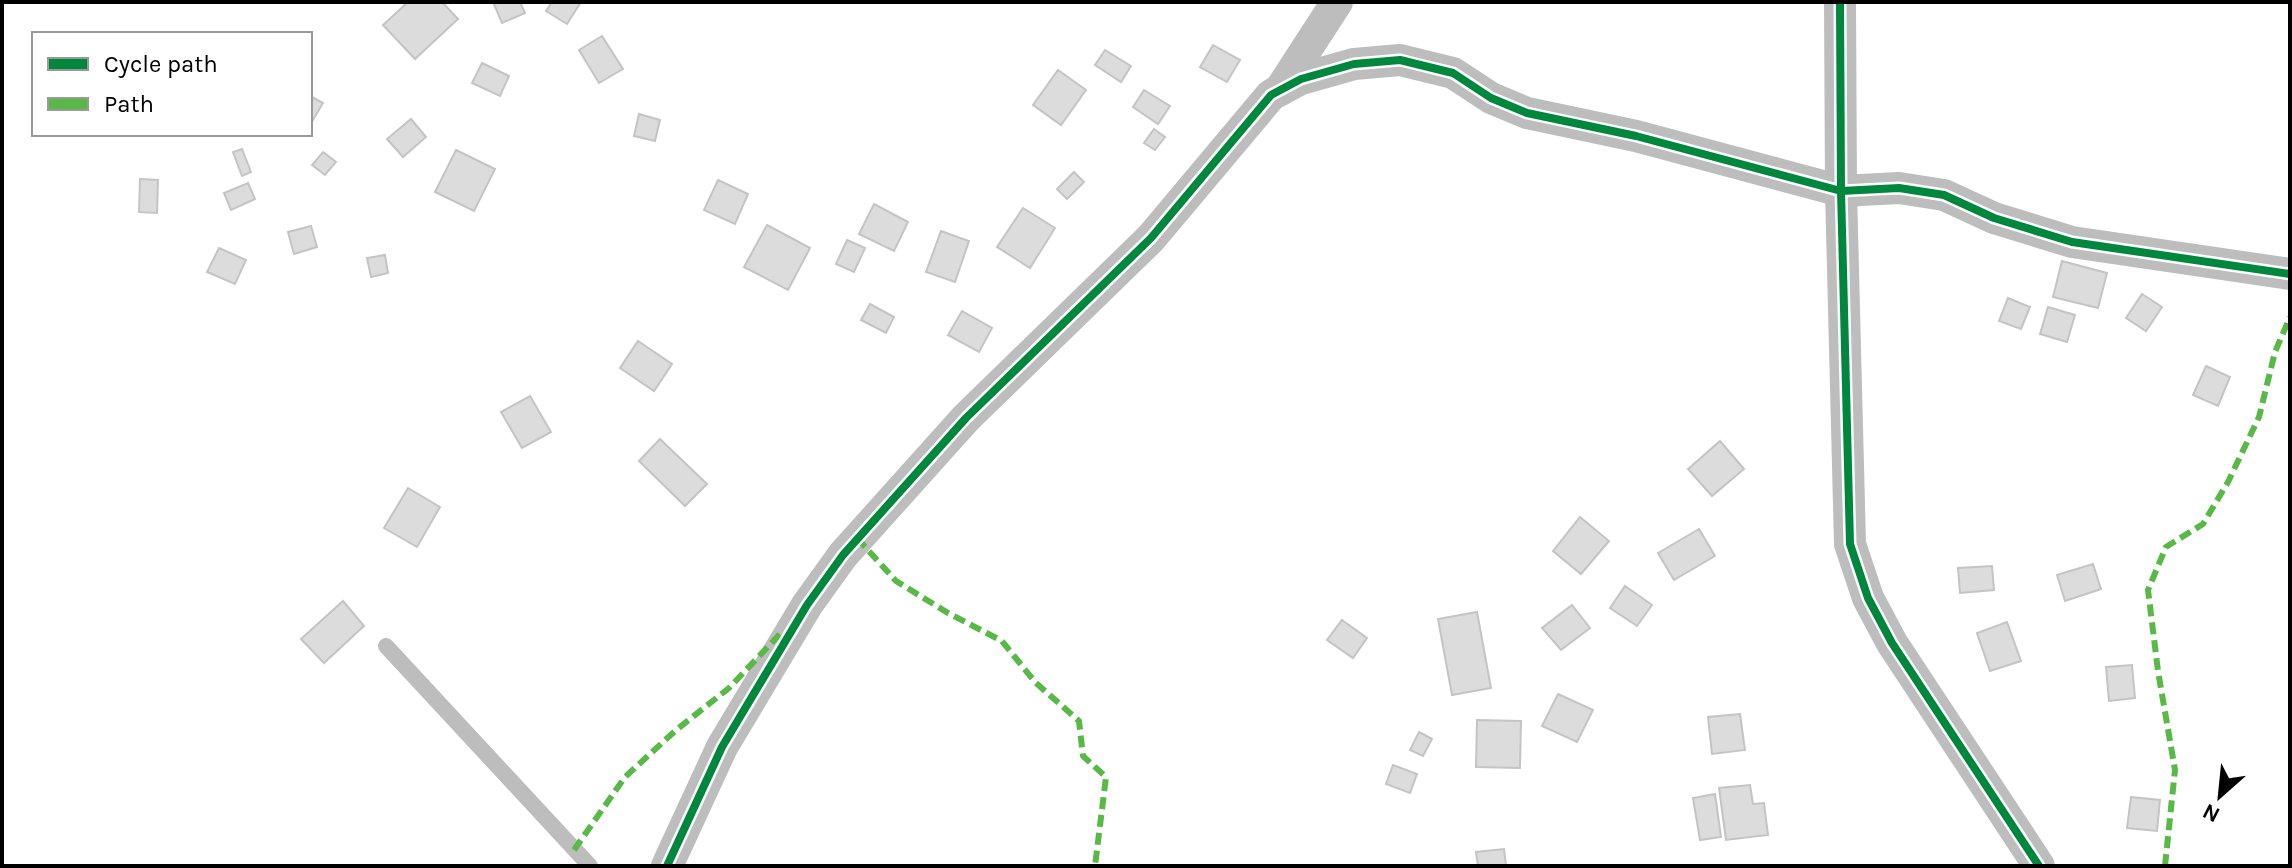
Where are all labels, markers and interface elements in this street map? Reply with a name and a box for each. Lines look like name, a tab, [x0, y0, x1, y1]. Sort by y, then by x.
legend	[32, 32, 312, 136]
text: Cycle path	[104, 50, 218, 78]
text: Path	[104, 90, 154, 118]
north arrow	[2180, 756, 2260, 836]
text: N	[2198, 798, 2224, 828]

